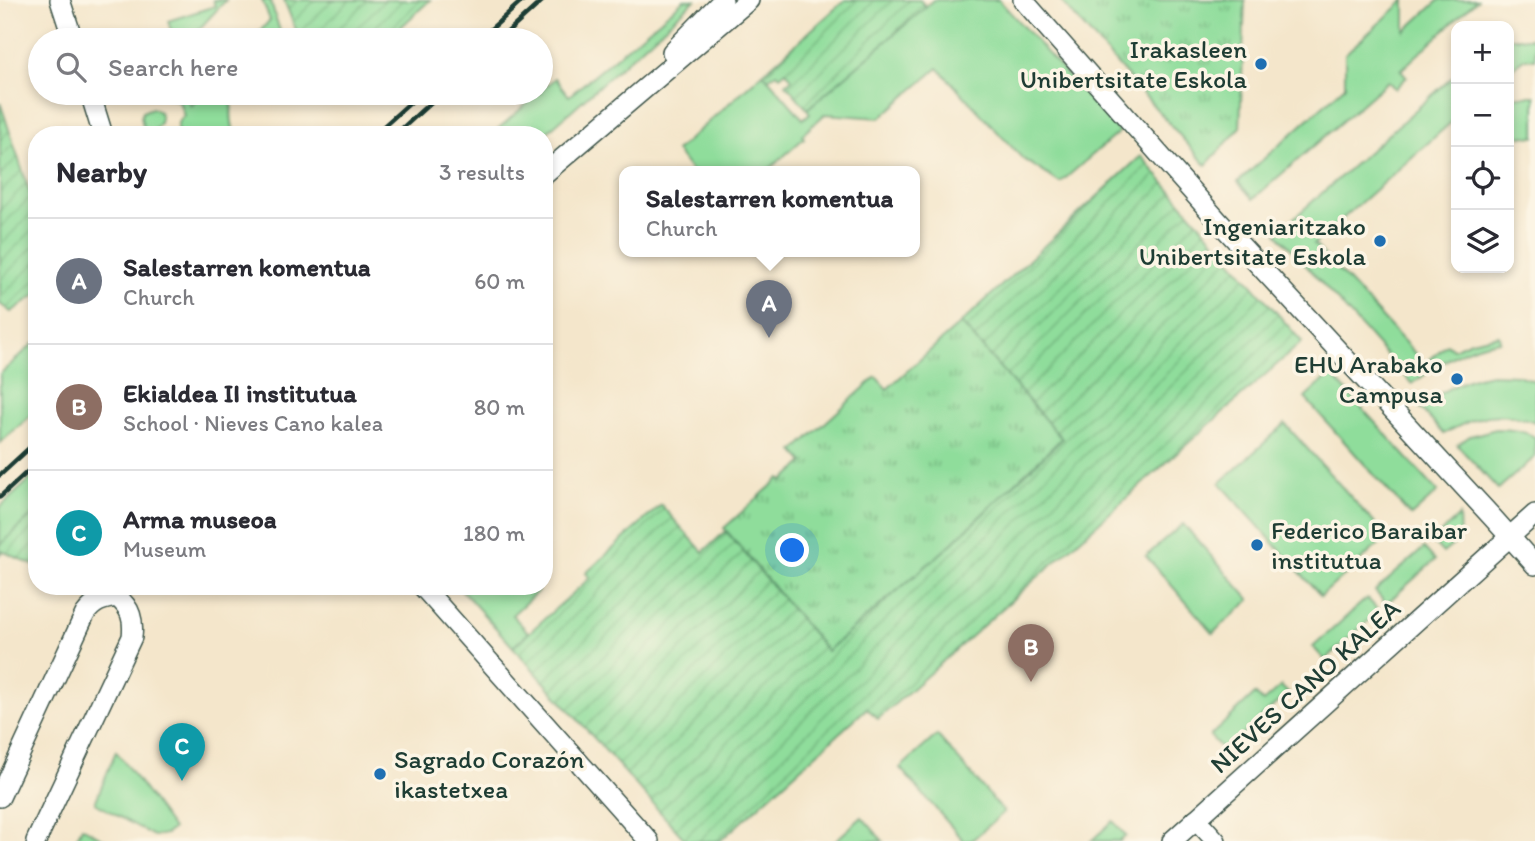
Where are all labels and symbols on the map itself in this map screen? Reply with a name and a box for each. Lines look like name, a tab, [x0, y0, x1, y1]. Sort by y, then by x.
place label: Irakasleen Unibertsitate Eskola	[1020, 33, 1247, 95]
marker: Irakasleen Unibertsitate Eskola	[1253, 56, 1269, 72]
place label: Ingeniaritzako Unibertsitate Eskola	[1139, 210, 1366, 272]
marker: Ingeniaritzako Unibertsitate Eskola	[1372, 233, 1388, 249]
pin: A	[746, 280, 792, 338]
place label: EHU Arabako Campusa	[1294, 348, 1444, 410]
marker: EHU Arabako Campusa	[1449, 371, 1465, 387]
place label: Federico Baraibar institutua	[1271, 514, 1468, 576]
your location	[775, 533, 809, 567]
marker: Federico Baraibar institutua	[1249, 537, 1265, 553]
street label: NIEVES CANO KALEA	[1203, 592, 1407, 780]
pin: B	[1008, 624, 1054, 682]
pin: C	[159, 723, 205, 781]
place label: Sagrado Corazón ikastetxea	[394, 743, 585, 805]
marker: Sagrado Corazón ikastetxea	[372, 766, 388, 782]

